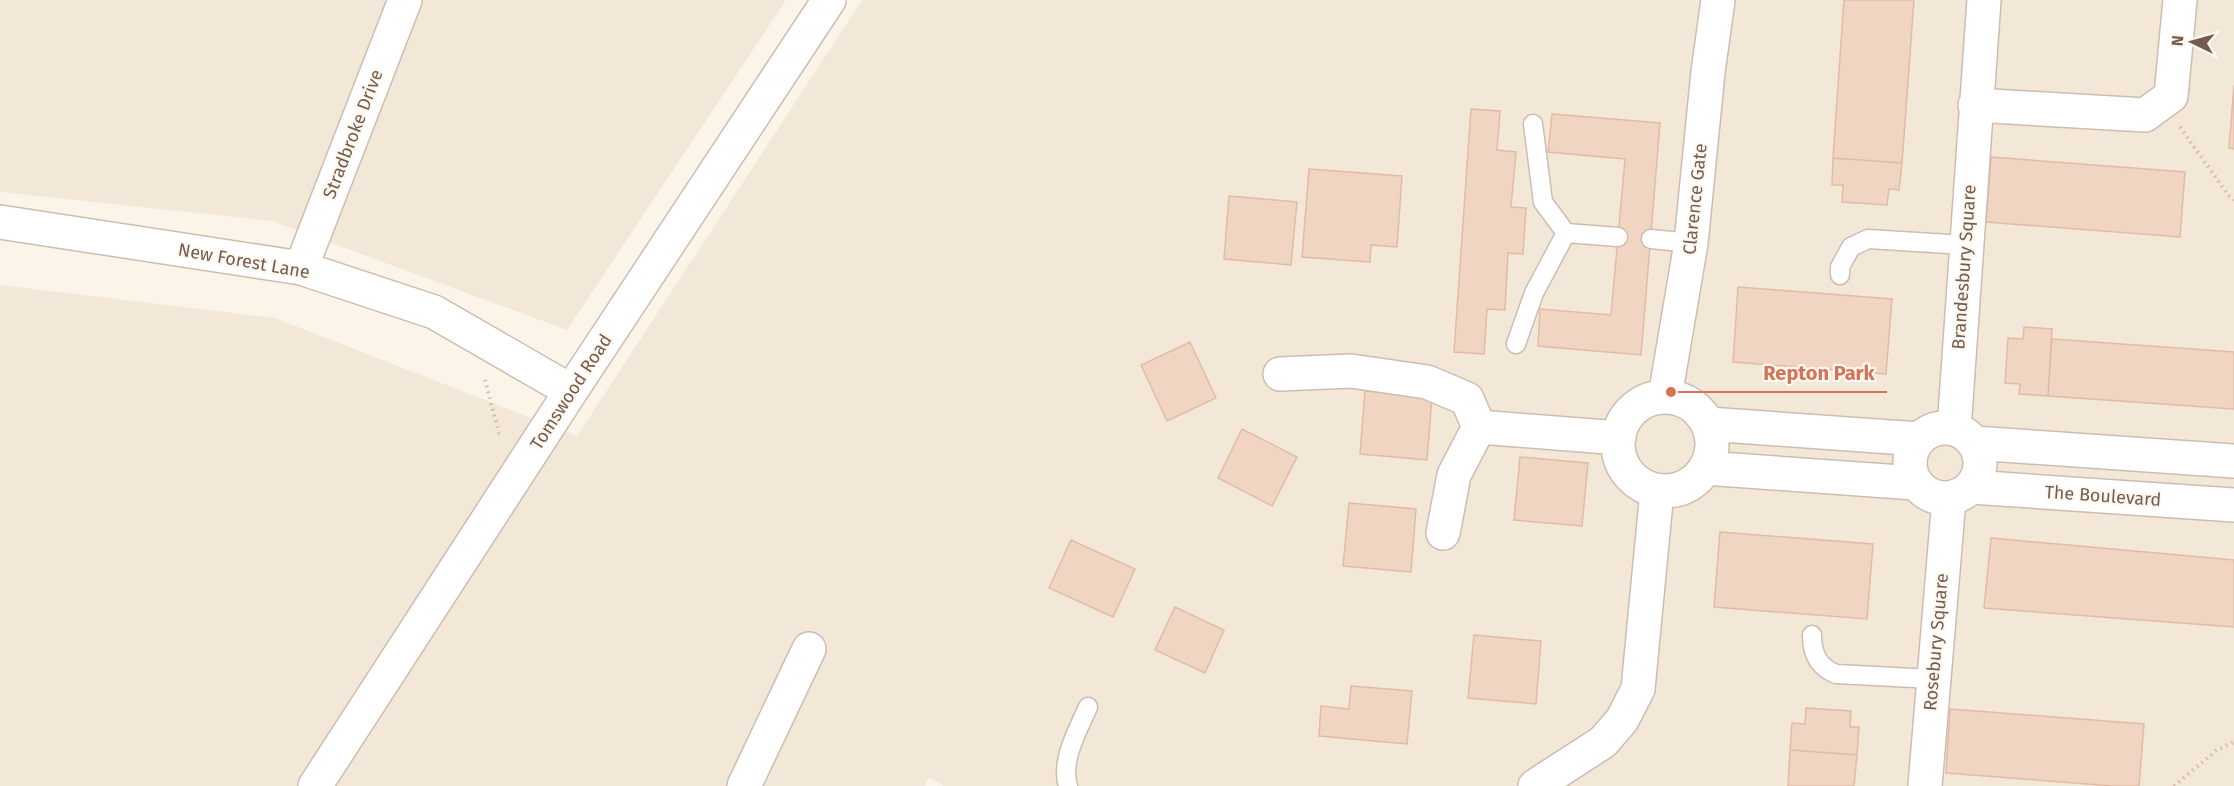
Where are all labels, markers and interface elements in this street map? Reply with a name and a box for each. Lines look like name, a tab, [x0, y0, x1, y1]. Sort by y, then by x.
north arrow	[2162, 12, 2222, 72]
text: N	[2168, 35, 2187, 47]
street label: Stradbroke Drive	[318, 66, 388, 202]
street label: Clarence Gate	[1678, 142, 1712, 256]
street label: Brandesbury Square	[1947, 184, 1981, 350]
street label: New Forest Lane	[176, 239, 312, 283]
street label: Tomswood Road	[525, 330, 617, 454]
callout: Repton Park	[1752, 354, 1887, 392]
text: Repton Park	[1763, 361, 1876, 385]
street label: The Boulevard	[2044, 481, 2162, 511]
street label: Rosebury Square	[1919, 572, 1953, 712]

